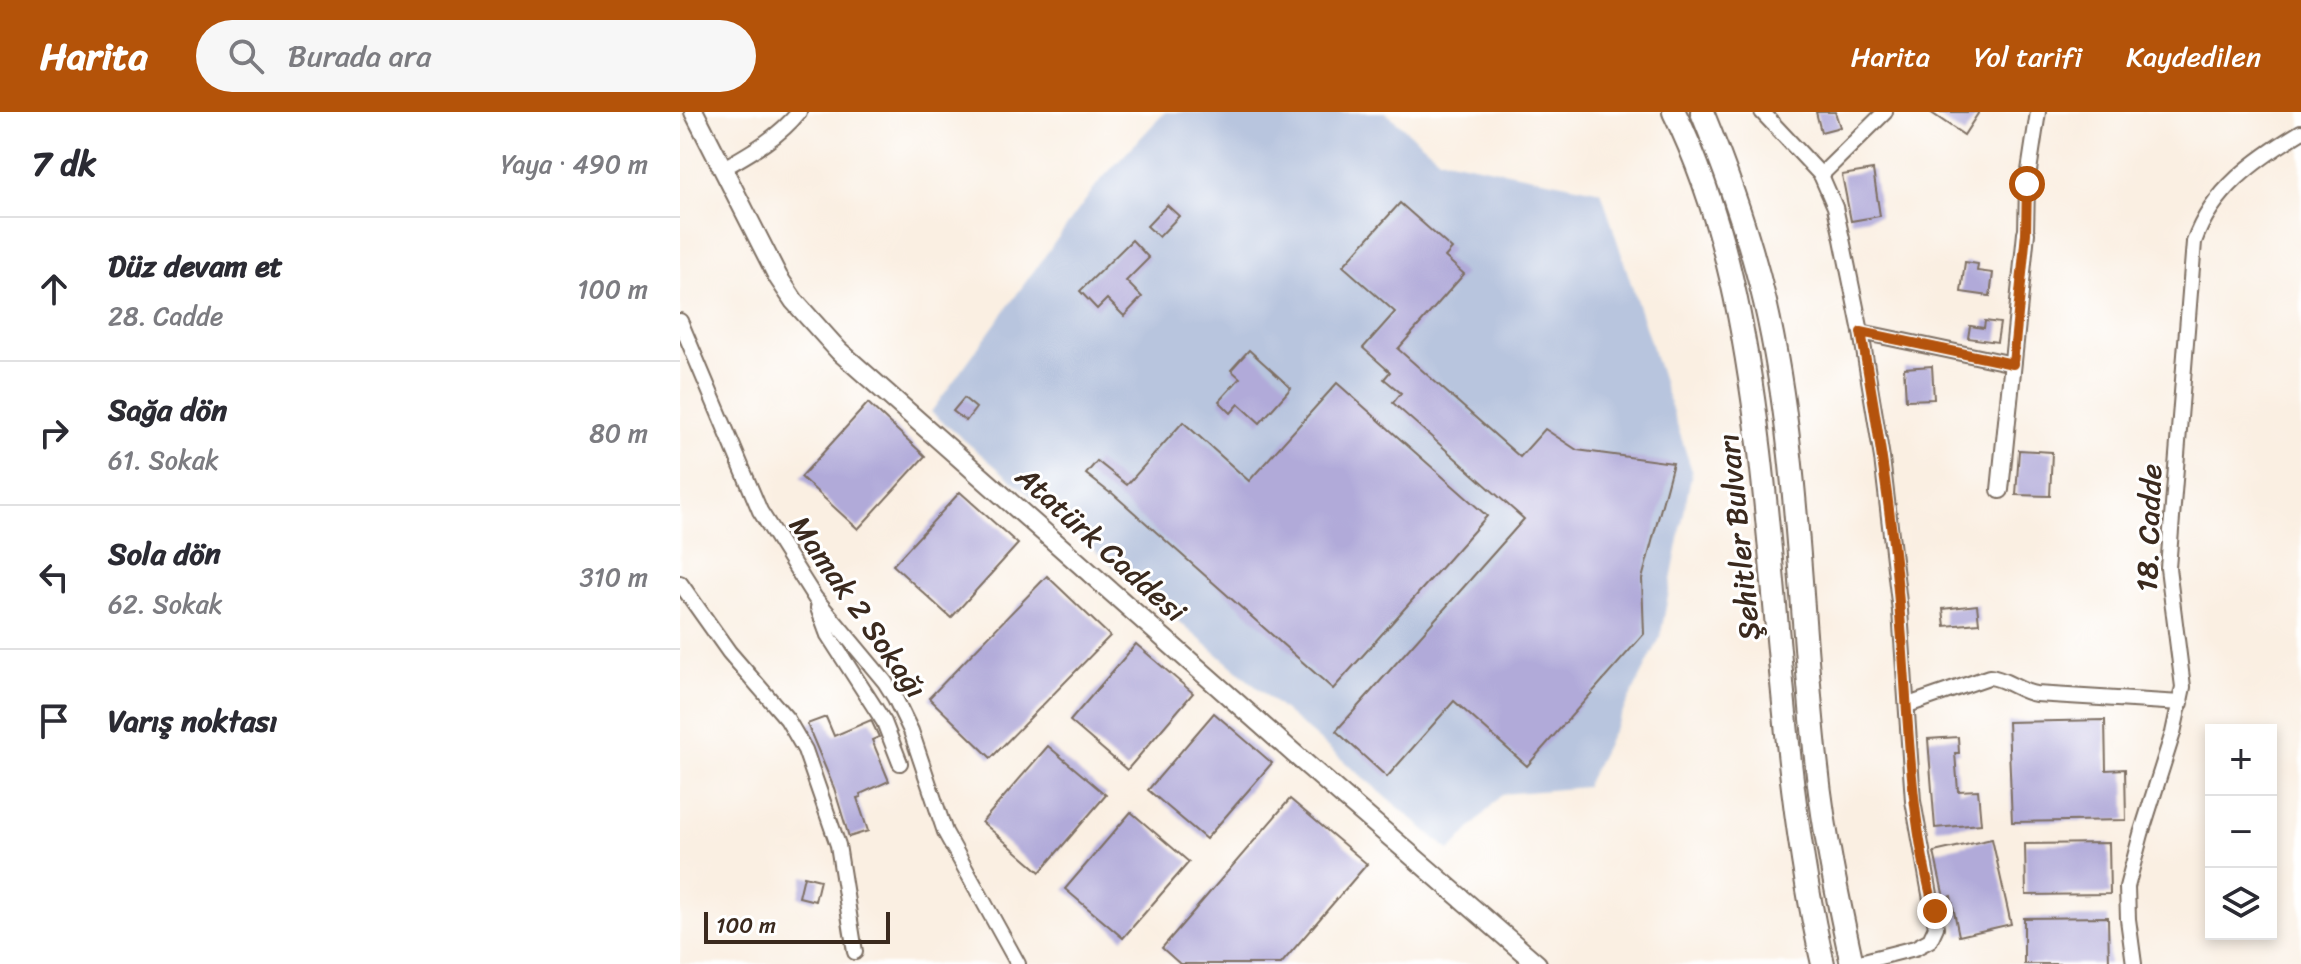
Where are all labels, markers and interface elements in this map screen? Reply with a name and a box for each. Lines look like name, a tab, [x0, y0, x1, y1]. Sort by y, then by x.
search box	[196, 20, 756, 92]
text: Harita	[40, 23, 148, 90]
text: Burada ara	[288, 29, 431, 83]
text: Harita	[1851, 32, 1930, 81]
text: Yol tarifi	[1974, 32, 2082, 81]
text: Kaydedilen	[2126, 32, 2261, 81]
icon: search	[224, 34, 268, 78]
text: 7 dk	[32, 134, 96, 194]
text: Yaya · 490 m	[501, 141, 648, 187]
route start	[2009, 166, 2045, 202]
text: Düz devam et	[108, 239, 283, 293]
text: 100 m	[577, 266, 648, 312]
icon: ahead	[32, 267, 76, 311]
text: 28. Cadde	[108, 293, 223, 339]
text: Sağa dön	[108, 383, 227, 437]
text: 80 m	[589, 410, 648, 456]
icon: right	[32, 411, 76, 455]
street label: Şehitler Bulvarı	[1701, 431, 1777, 643]
text: 61. Sokak	[108, 437, 219, 483]
street label: Atatürk Caddesi	[1002, 451, 1200, 637]
street label: 18. Cadde	[2120, 463, 2178, 593]
street label: Mamak 2 Sokağı	[774, 504, 942, 710]
text: Sola dön	[108, 527, 221, 581]
text: 310 m	[579, 554, 648, 600]
icon: left	[32, 555, 76, 599]
text: 62. Sokak	[108, 581, 223, 627]
text: Varış noktası	[108, 694, 278, 748]
icon: arrive	[32, 699, 76, 743]
map controls	[2205, 724, 2277, 940]
button: +	[2205, 724, 2277, 796]
button: −	[2205, 796, 2277, 868]
button: layers	[2205, 868, 2277, 940]
route end	[1917, 893, 1953, 929]
text: 100 m	[716, 906, 776, 945]
scale bar	[704, 908, 890, 944]

